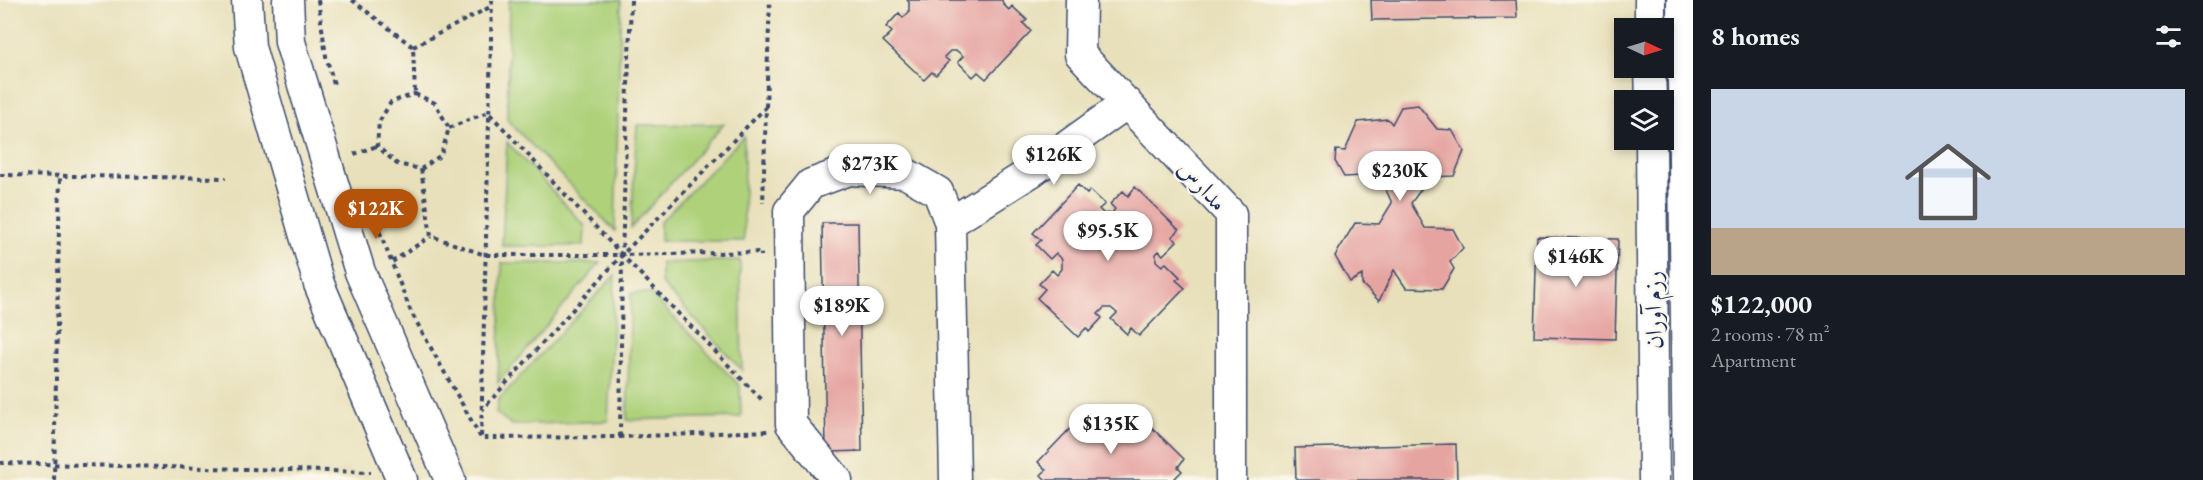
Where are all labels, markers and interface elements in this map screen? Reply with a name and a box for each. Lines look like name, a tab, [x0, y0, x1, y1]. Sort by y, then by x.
north arrow	[1614, 18, 1674, 78]
map controls	[1614, 18, 1674, 150]
text: 8 homes	[1711, 19, 1800, 53]
icon: filters	[2152, 20, 2185, 53]
button: layers	[1614, 90, 1674, 150]
icon: home	[1894, 128, 2002, 236]
pin: $126K	[1012, 135, 1096, 186]
text: $126K	[1026, 141, 1082, 167]
pin: $273K	[828, 144, 912, 195]
text: $273K	[842, 150, 898, 176]
pin: $230K	[1358, 151, 1442, 202]
street label: مدارس	[1172, 153, 1234, 217]
text: $230K	[1372, 157, 1428, 183]
pin: $122K	[334, 189, 418, 240]
text: $122K	[348, 195, 404, 221]
pin: $95.5K	[1059, 211, 1157, 262]
text: $95.5K	[1077, 217, 1139, 243]
pin: $146K	[1534, 237, 1618, 288]
text: $146K	[1548, 243, 1604, 269]
street label: رزم آوران	[1637, 271, 1675, 349]
pin: $189K	[800, 286, 884, 337]
text: $122,000	[1711, 287, 1812, 321]
text: $189K	[814, 292, 870, 318]
text: 2 rooms · 78 m²	[1711, 321, 1830, 347]
text: Apartment	[1711, 347, 1796, 373]
pin: $135K	[1069, 404, 1153, 455]
text: $135K	[1083, 410, 1139, 436]

